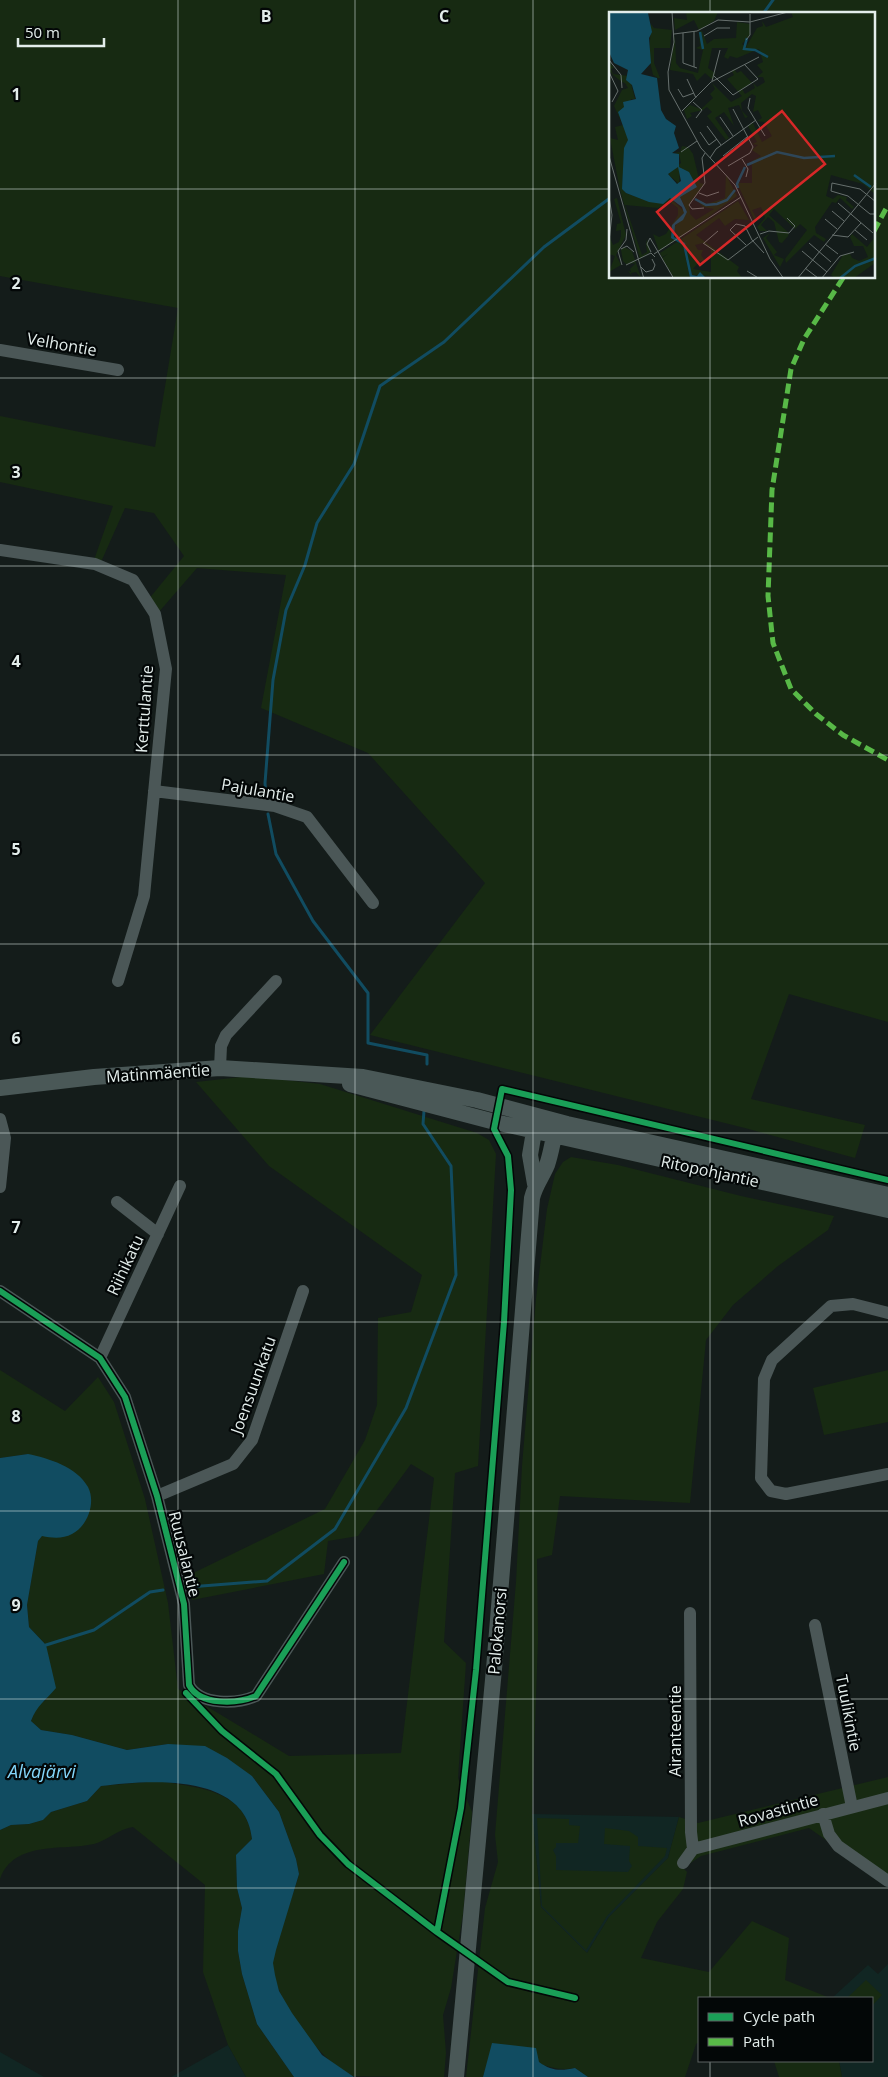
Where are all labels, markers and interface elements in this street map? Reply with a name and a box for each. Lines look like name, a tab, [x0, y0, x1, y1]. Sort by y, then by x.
text: B	[261, 5, 271, 27]
text: C	[439, 5, 449, 27]
inset map	[609, 12, 876, 279]
scale bar	[18, 15, 104, 47]
text: 50 m	[25, 22, 60, 42]
text: 1	[11, 83, 21, 105]
text: 2	[11, 272, 21, 294]
street label: Velhontie	[25, 327, 99, 361]
text: 3	[11, 461, 21, 483]
text: 4	[11, 650, 21, 672]
street label: Kerttulantie	[130, 664, 158, 754]
street label: Pajulantie	[220, 773, 296, 807]
text: 5	[11, 838, 21, 860]
text: 6	[11, 1027, 21, 1049]
street label: Matinmäentie	[105, 1058, 211, 1088]
street label: Ritopohjantie	[659, 1150, 761, 1192]
text: 7	[11, 1216, 21, 1238]
street label: Riihikatu	[101, 1231, 149, 1299]
street label: Joensuunkatu	[224, 1333, 281, 1439]
text: 8	[11, 1405, 21, 1427]
street label: Ruusalantie	[164, 1509, 206, 1599]
street label: Palokanorsi	[482, 1587, 512, 1675]
text: 9	[11, 1594, 21, 1616]
street label: Tuulikintie	[831, 1673, 867, 1753]
street label: Airanteentie	[664, 1685, 686, 1777]
water label: Alvajärvi	[6, 1759, 76, 1783]
street label: Rovastintie	[735, 1788, 821, 1832]
legend	[698, 1997, 873, 2062]
text: Cycle path	[743, 2006, 815, 2026]
text: Path	[743, 2031, 775, 2051]

